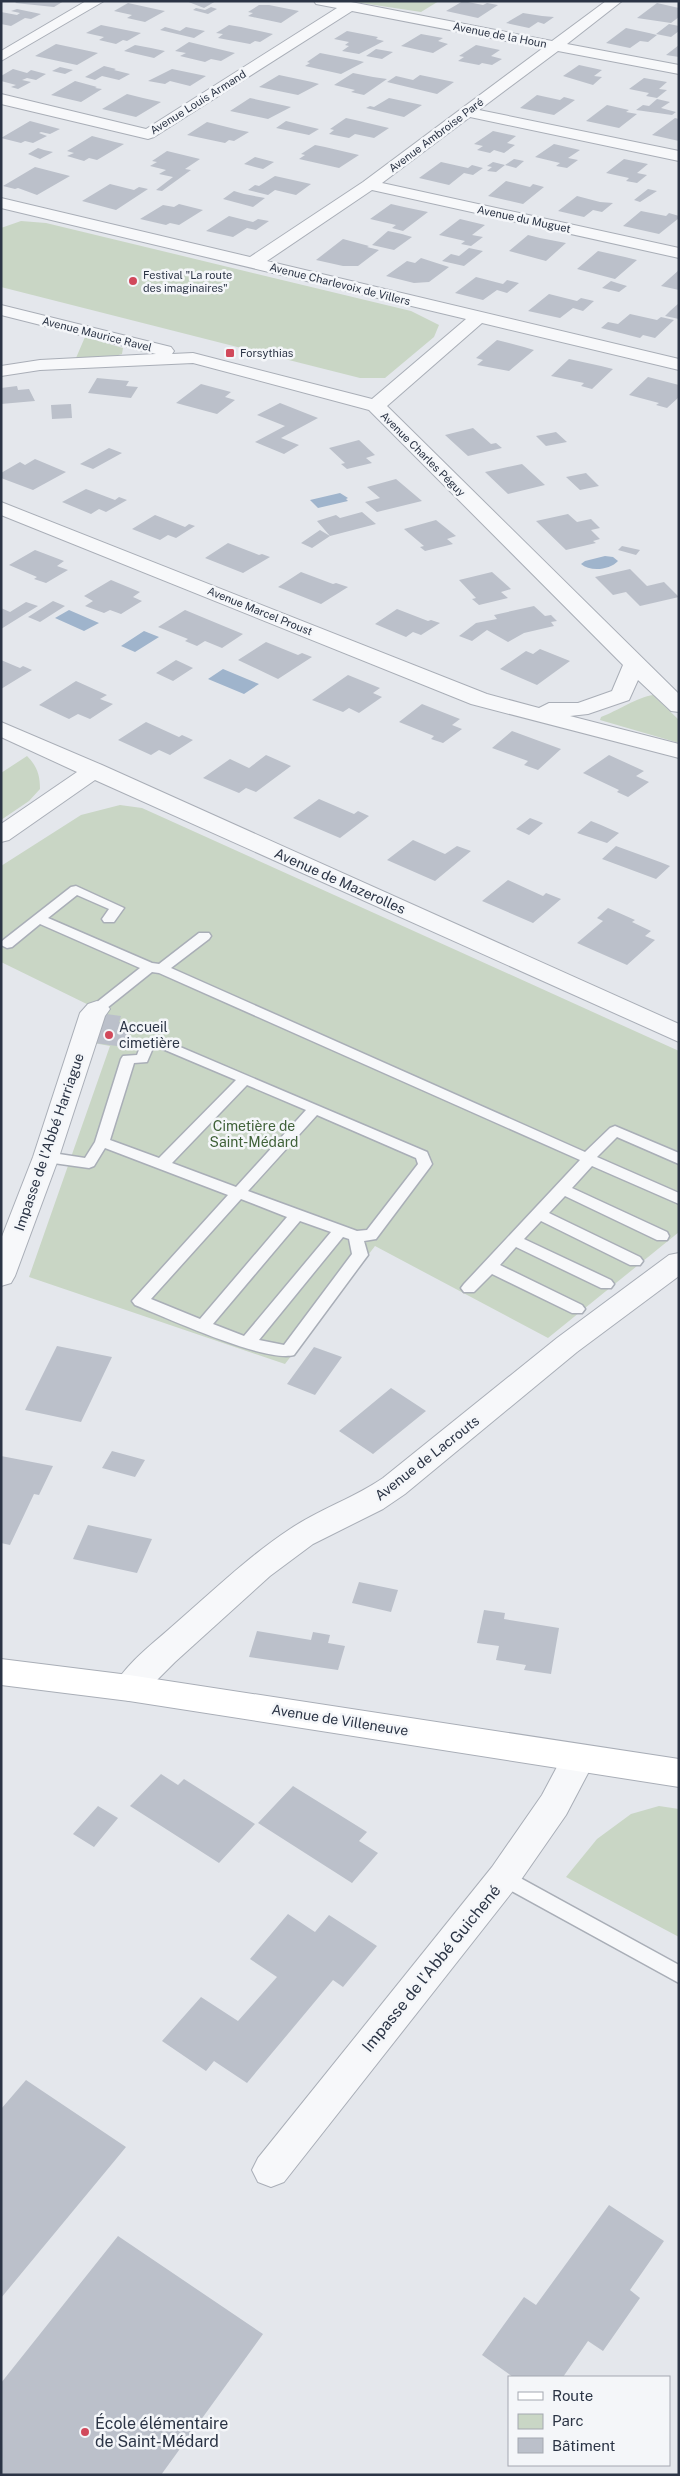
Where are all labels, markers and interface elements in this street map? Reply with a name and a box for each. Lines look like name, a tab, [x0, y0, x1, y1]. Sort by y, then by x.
street label: Avenue de la Houn	[452, 20, 548, 50]
street label: Avenue Louis Armand	[148, 68, 248, 136]
street label: Avenue Ambroise Paré	[386, 96, 486, 174]
street label: Avenue du Muguet	[476, 203, 572, 235]
street label: Avenue Charlevoix de Villers	[268, 261, 412, 307]
place label: Festival "La route des imaginaires"	[143, 269, 232, 294]
marker: Festival "La route des imaginaires"	[127, 275, 139, 287]
street label: Avenue Maurice Ravel	[41, 315, 153, 353]
marker: Forsythias	[224, 347, 236, 359]
place label: Forsythias	[240, 347, 294, 359]
street label: Avenue Charles Péguy	[378, 409, 468, 499]
street label: Avenue Marcel Proust	[206, 584, 314, 638]
street label: Avenue de Mazerolles	[272, 845, 408, 917]
place label: Accueil cimetière	[119, 1019, 180, 1051]
marker: Accueil cimetière	[103, 1029, 115, 1041]
street label: Impasse de l'Abbé Harriague	[11, 1051, 87, 1233]
park label: Cimetière de Saint-Médard	[210, 1118, 298, 1150]
street label: Avenue de Lacrouts	[372, 1412, 482, 1504]
street label: Avenue de Villeneuve	[270, 1701, 410, 1739]
street label: Impasse de l'Abbé Guichené	[358, 1881, 505, 2056]
legend	[508, 2376, 670, 2466]
text: Route	[552, 2387, 593, 2404]
text: Parc	[552, 2412, 584, 2429]
place label: École élémentaire de Saint-Médard	[95, 2413, 228, 2451]
marker: École élémentaire de Saint-Médard	[79, 2426, 91, 2438]
text: Bâtiment	[552, 2437, 615, 2454]

